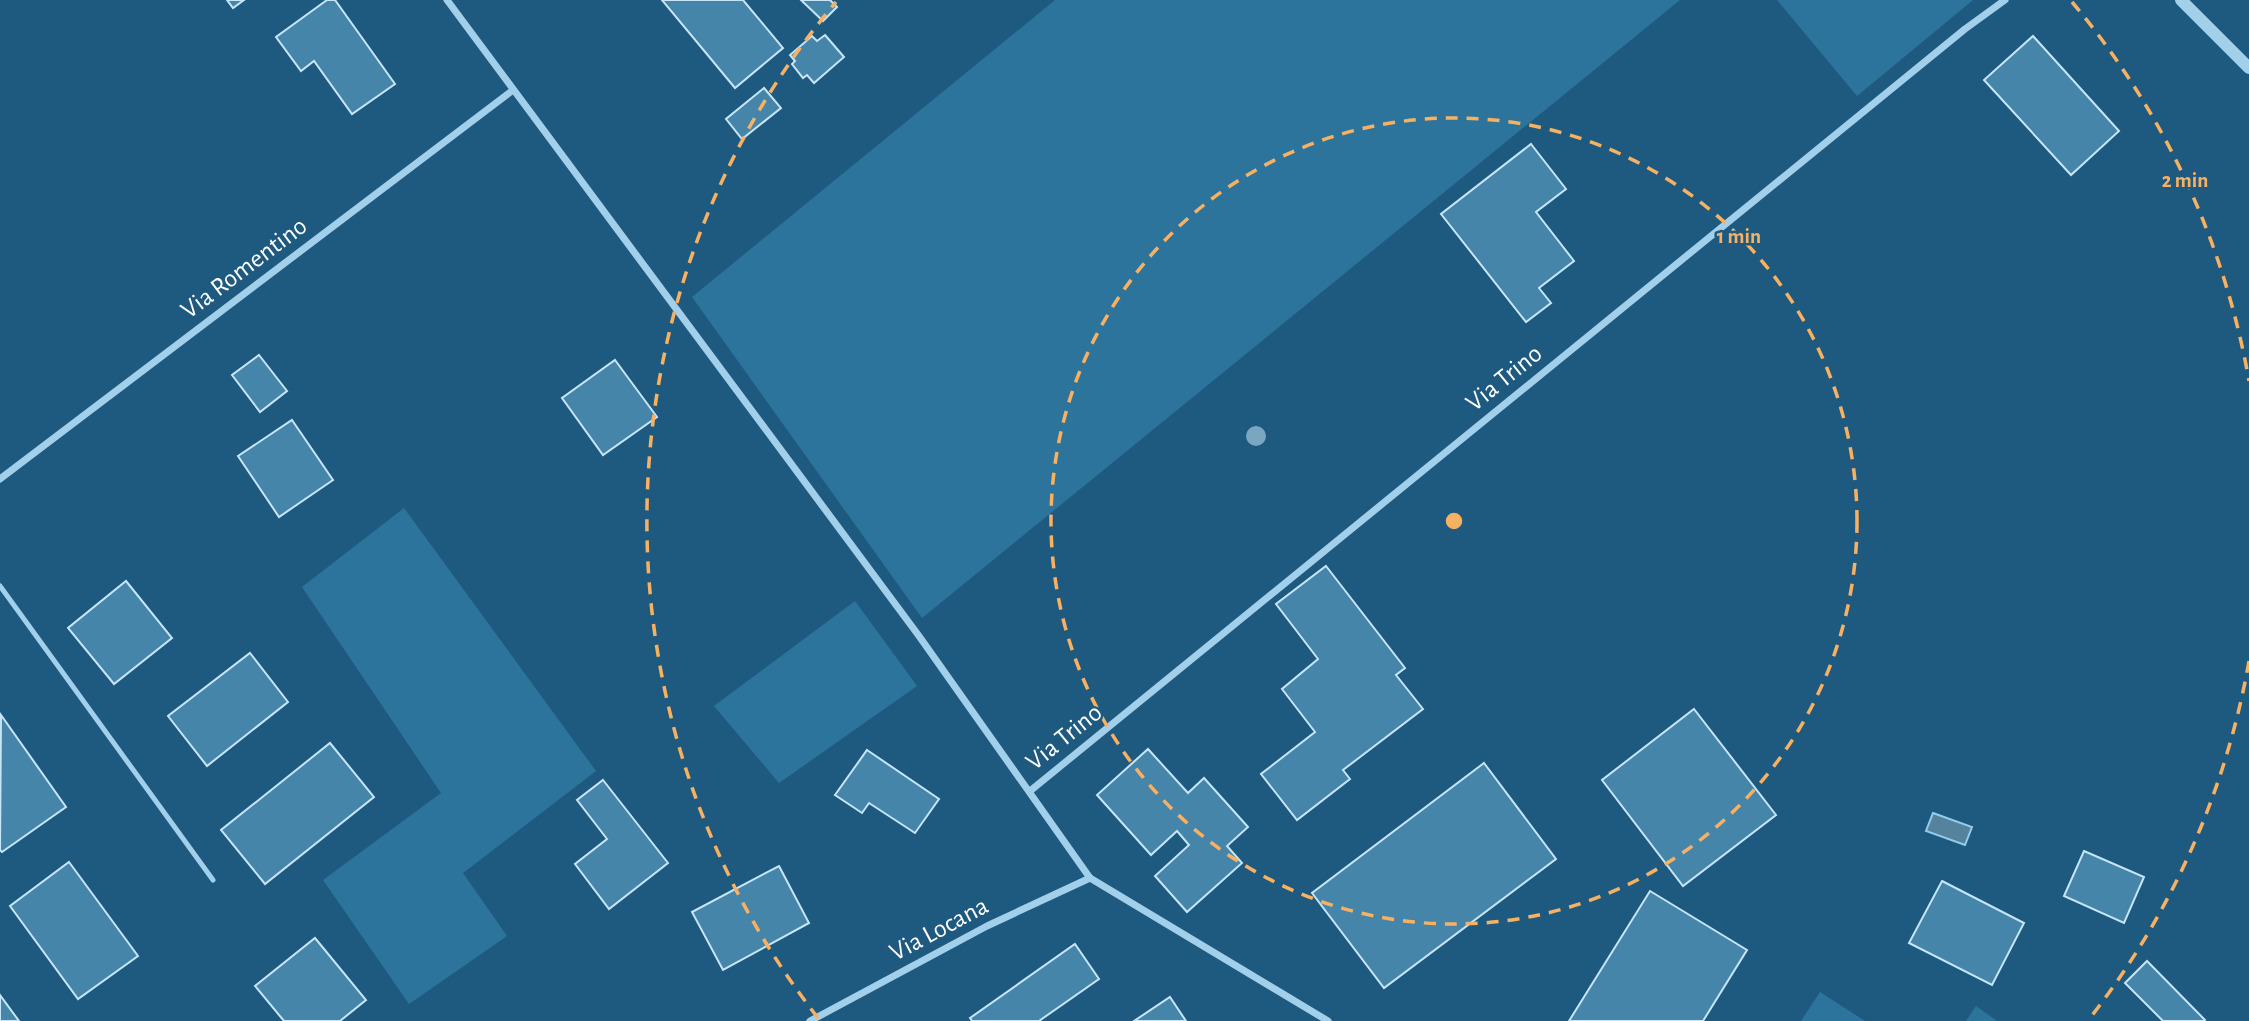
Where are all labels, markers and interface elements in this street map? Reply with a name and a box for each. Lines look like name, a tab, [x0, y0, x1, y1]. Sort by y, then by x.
text: 2 min	[2162, 170, 2208, 191]
street label: Via Romentino	[176, 212, 312, 324]
text: 1 min	[1717, 226, 1761, 247]
street label: Via Trino	[1461, 340, 1547, 416]
centre of rings	[1442, 509, 1466, 533]
street label: Via Trino	[1021, 699, 1107, 775]
street label: Via Locana	[885, 892, 993, 966]

